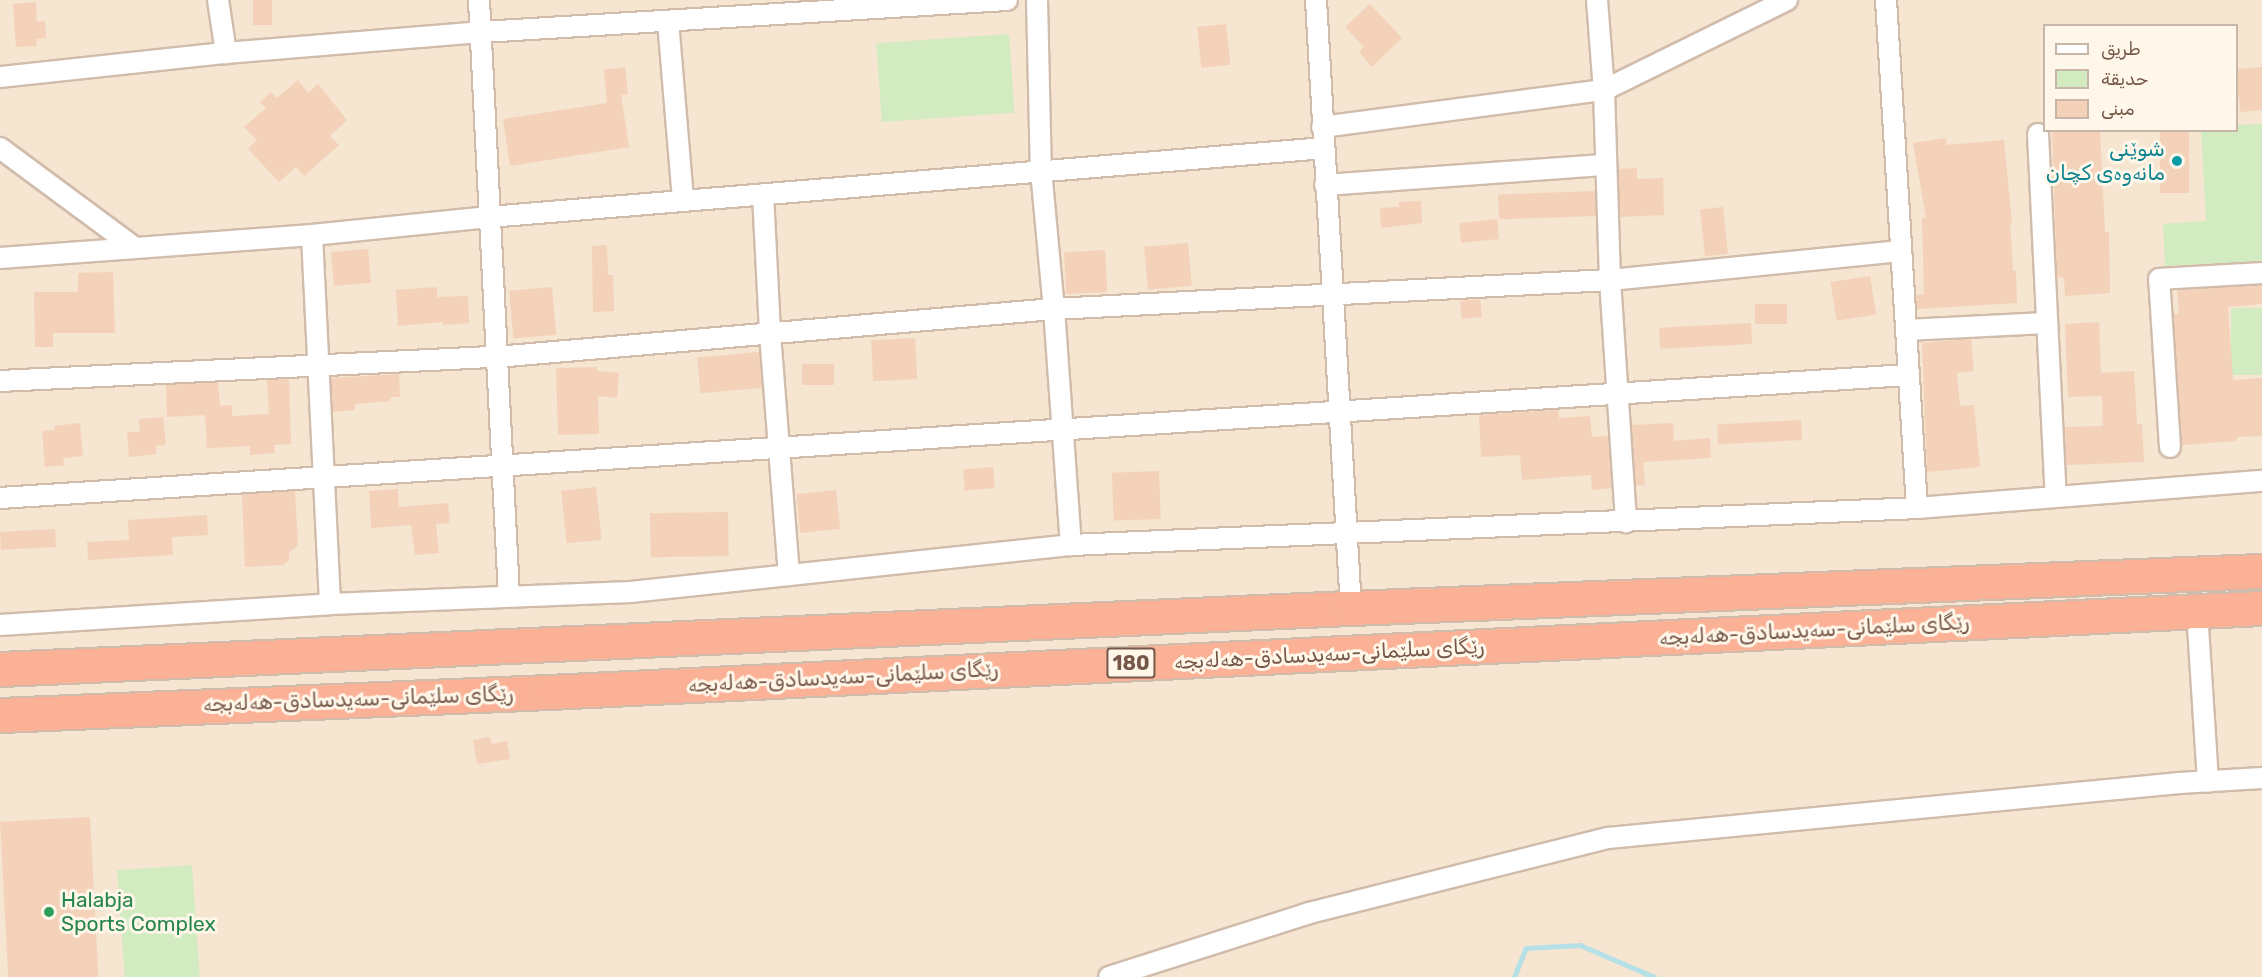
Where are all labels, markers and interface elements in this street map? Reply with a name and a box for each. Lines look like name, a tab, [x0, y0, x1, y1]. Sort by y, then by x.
legend	[2043, 24, 2238, 132]
text: طريق	[2101, 38, 2141, 60]
text: حديقة	[2101, 68, 2148, 90]
text: مبنى	[2101, 98, 2135, 120]
place label: شوێنی مانەوەی کچان	[2046, 136, 2165, 186]
marker: شوێنی مانەوەی کچان	[2170, 154, 2184, 168]
street label: رێگای سلێمانی-سەیدسادق-هەلەبجە	[1658, 609, 1970, 651]
street label: رێگای سلێمانی-سەیدسادق-هەلەبجە	[1173, 633, 1485, 675]
road number: 180	[1106, 646, 1156, 680]
street label: رێگای سلێمانی-سەیدسادق-هەلەبجە	[687, 656, 999, 698]
street label: رێگای سلێمانی-سەیدسادق-هەلەبجە	[202, 681, 514, 717]
place label: Halabja Sports Complex	[61, 887, 216, 937]
marker: Halabja Sports Complex	[42, 905, 56, 919]

